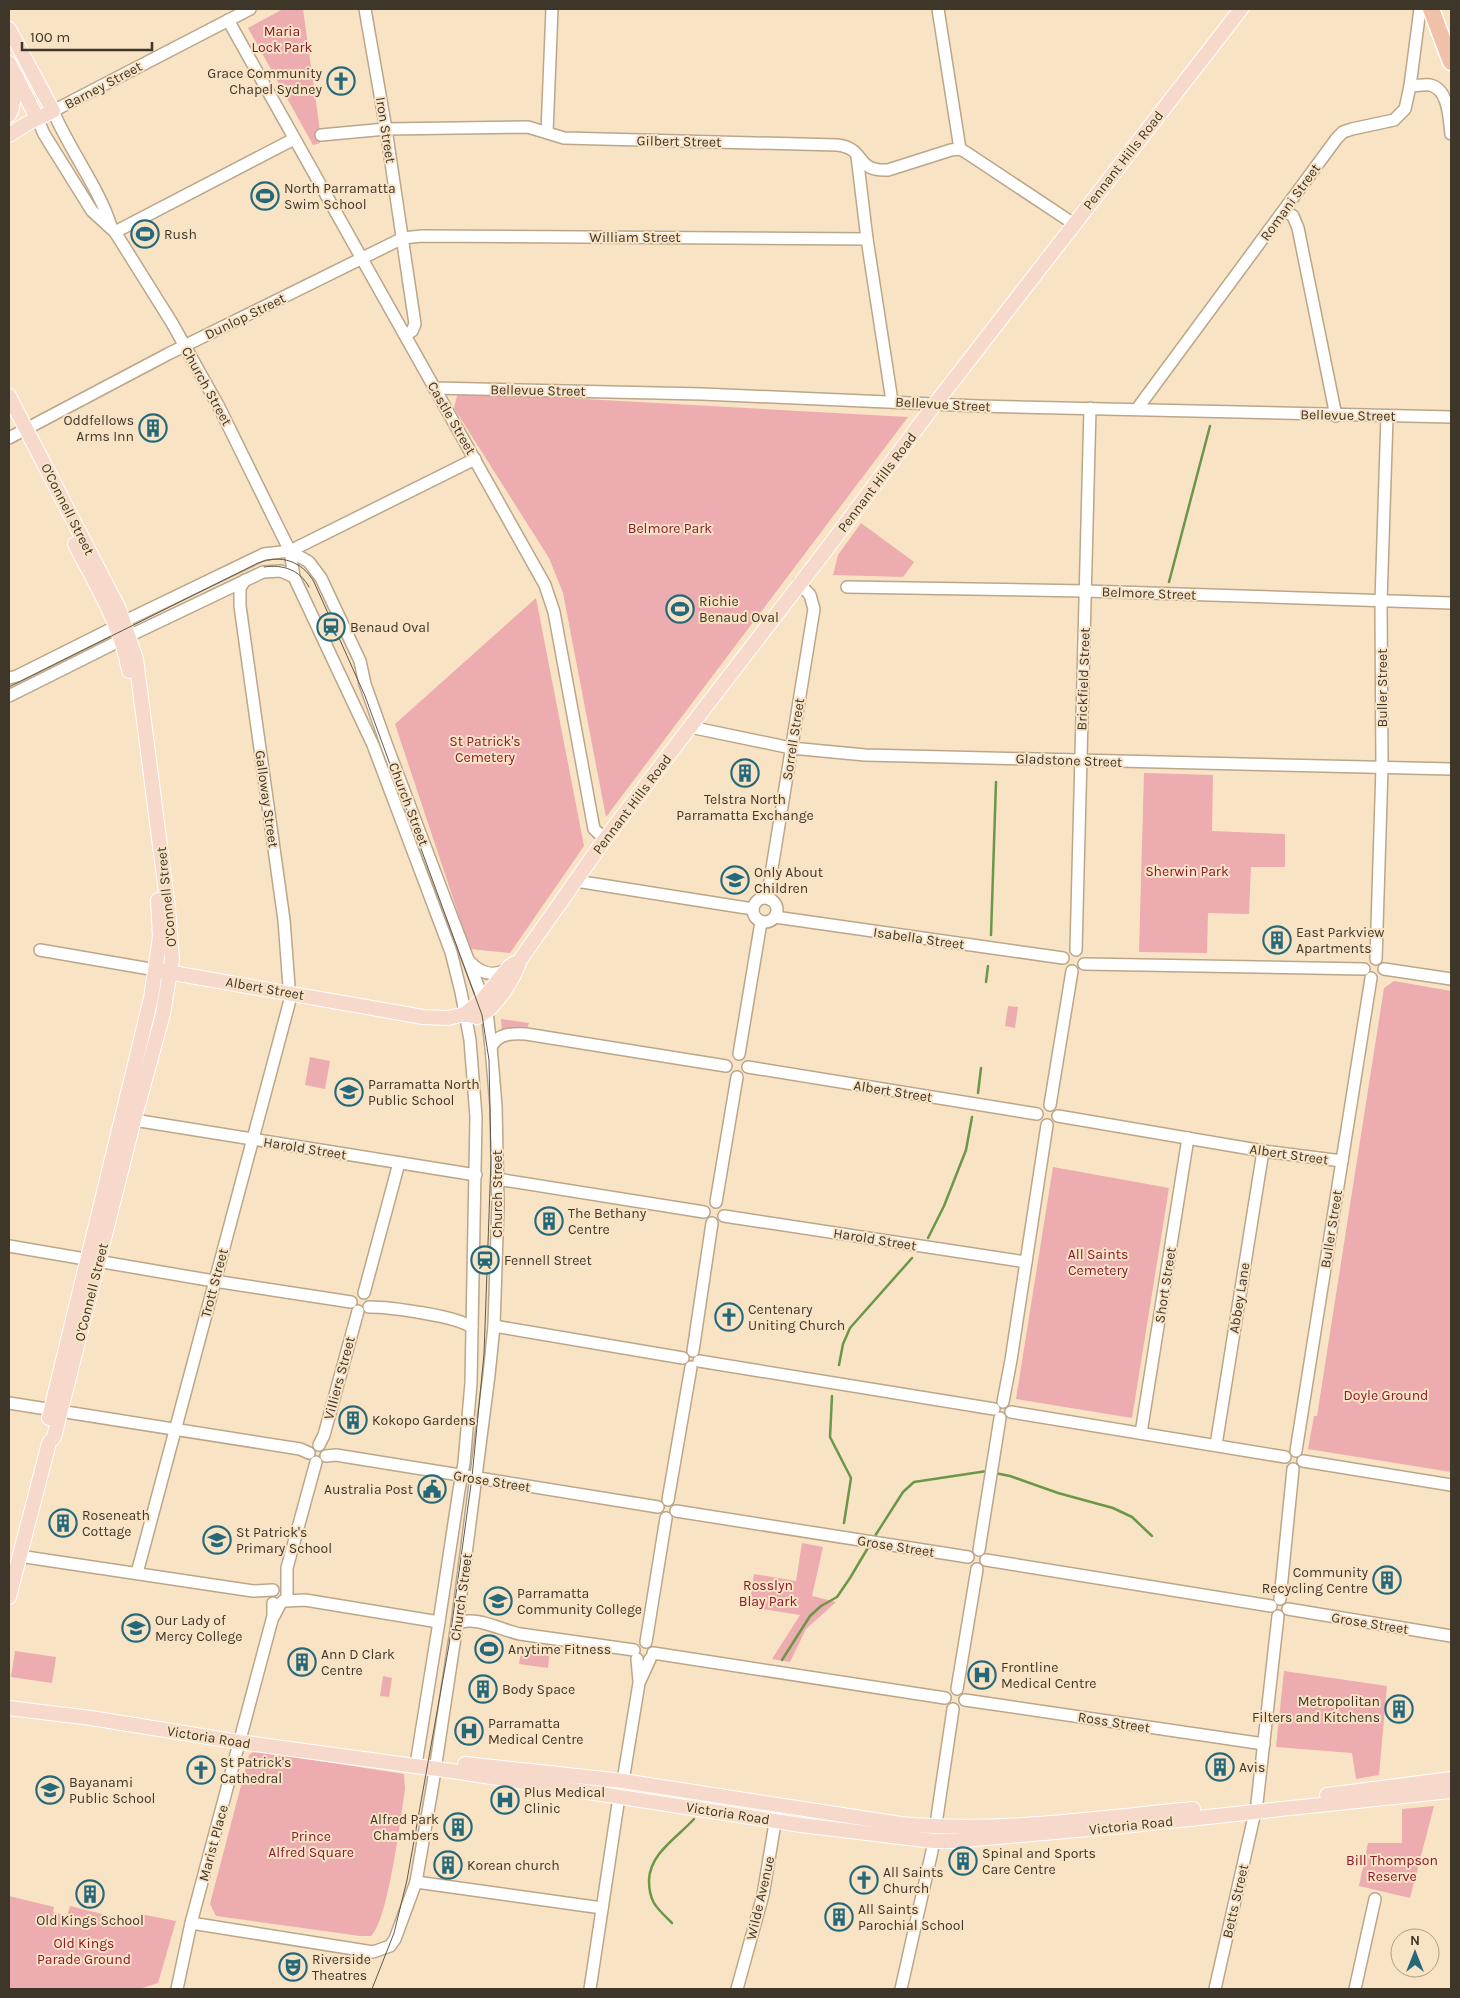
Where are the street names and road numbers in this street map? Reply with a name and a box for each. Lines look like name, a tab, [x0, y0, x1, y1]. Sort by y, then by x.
street label: Barney Street	[62, 58, 145, 113]
street label: Iron Street	[372, 96, 399, 164]
street label: Pennant Hills Road	[1079, 107, 1167, 213]
street label: Gilbert Street	[637, 132, 721, 151]
street label: Romani Street	[1257, 160, 1324, 244]
street label: William Street	[589, 229, 681, 246]
street label: Dunlop Street	[202, 290, 288, 343]
street label: Church Street	[178, 344, 235, 429]
street label: Castle Street	[424, 379, 479, 458]
street label: Bellevue Street	[490, 381, 586, 400]
street label: Bellevue Street	[895, 394, 991, 415]
street label: Bellevue Street	[1300, 406, 1396, 425]
street label: Pennant Hills Road	[834, 429, 921, 536]
street label: O'Connell Street	[37, 460, 98, 558]
street label: Belmore Street	[1101, 583, 1197, 604]
street label: Brickfield Street	[1073, 627, 1094, 731]
street label: Buller Street	[1374, 648, 1391, 728]
street label: Sorrell Street	[779, 697, 808, 781]
street label: Galloway Street	[251, 749, 282, 849]
street label: Gladstone Street	[1015, 750, 1123, 771]
street label: Pennant Hills Road	[589, 751, 676, 858]
street label: Church Street	[385, 760, 432, 848]
street label: O'Connell Street	[153, 846, 180, 948]
street label: Isabella Street	[872, 924, 966, 953]
street label: Albert Street	[224, 973, 306, 1004]
street label: Albert Street	[852, 1077, 934, 1106]
street label: Harold Street	[262, 1134, 348, 1163]
street label: Albert Street	[1248, 1141, 1329, 1168]
street label: Church Street	[489, 1150, 506, 1238]
street label: Buller Street	[1317, 1189, 1346, 1269]
street label: Harold Street	[832, 1225, 918, 1254]
street label: O'Connell Street	[71, 1241, 112, 1343]
street label: Short Street	[1151, 1246, 1180, 1324]
street label: Trott Street	[197, 1247, 232, 1320]
street label: Abbey Lane	[1226, 1261, 1253, 1335]
street label: Villiers Street	[320, 1335, 359, 1422]
street label: Grose Street	[452, 1467, 532, 1496]
street label: Grose Street	[856, 1532, 936, 1561]
street label: Church Street	[447, 1552, 476, 1642]
street label: Grose Street	[1330, 1609, 1410, 1638]
street label: Ross Street	[1077, 1708, 1151, 1737]
street label: Victoria Road	[166, 1722, 252, 1753]
street label: Victoria Road	[685, 1798, 771, 1829]
street label: Marist Place	[195, 1803, 232, 1883]
street label: Victoria Road	[1088, 1813, 1174, 1838]
street label: Wilde Avenue	[743, 1855, 778, 1942]
street label: Betts Street	[1219, 1862, 1252, 1940]

